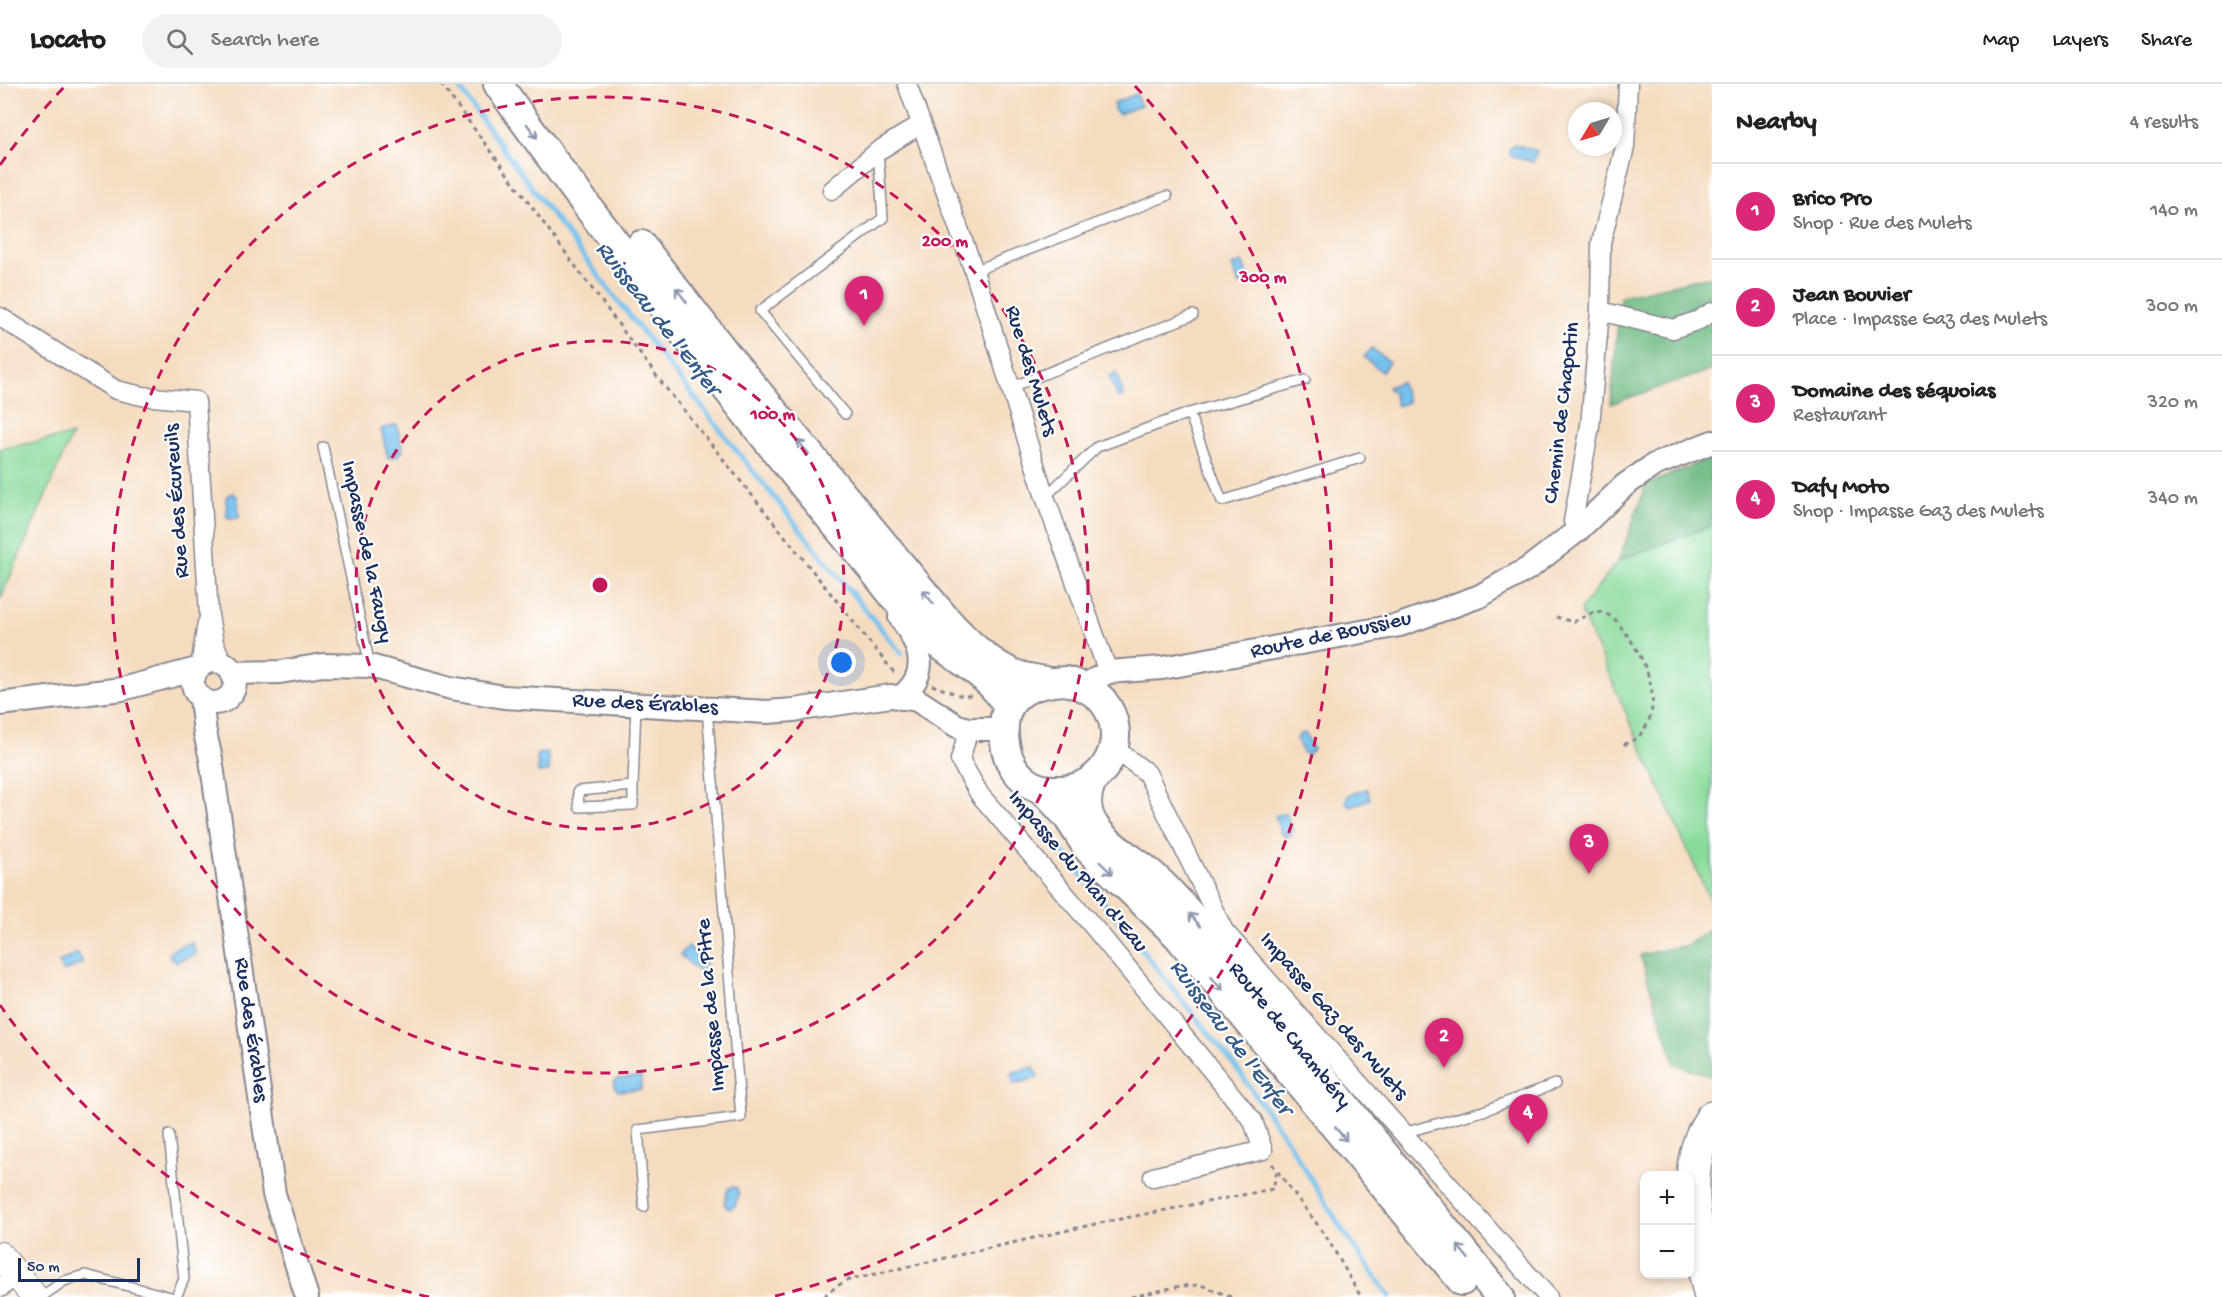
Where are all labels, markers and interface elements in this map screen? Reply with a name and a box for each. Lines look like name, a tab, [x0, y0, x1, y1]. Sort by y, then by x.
search box	[142, 14, 562, 68]
text: Locato	[30, 25, 106, 58]
icon: search	[163, 25, 196, 58]
text: Search here	[211, 28, 319, 54]
text: Map	[1983, 29, 2019, 54]
text: Layers	[2052, 29, 2108, 54]
text: Share	[2141, 29, 2192, 54]
north arrow	[1568, 102, 1622, 156]
text: Nearby	[1736, 108, 1817, 139]
text: 4 results	[2130, 112, 2198, 135]
one-way arrow	[526, 123, 539, 139]
text: Brico Pro	[1793, 187, 1872, 213]
text: 1	[1751, 200, 1760, 223]
text: 140 m	[2150, 200, 2198, 223]
text: Shop · Rue des Mulets	[1793, 213, 1972, 236]
text: 200 m	[922, 232, 968, 253]
water label: Ruisseau de l'Enfer	[588, 236, 729, 405]
text: 300 m	[1239, 268, 1287, 289]
pin: 1	[844, 276, 884, 326]
text: Jean Bouvier	[1793, 283, 1911, 309]
one-way arrow	[674, 288, 687, 304]
text: 2	[1751, 296, 1760, 319]
text: 300 m	[2146, 296, 2198, 319]
street label: Rue des Mulets	[998, 303, 1062, 440]
text: Place · Impasse Gaz des Mulets	[1793, 309, 2047, 332]
street label: Chemin de Chapotin	[1539, 320, 1587, 505]
text: Domaine des séquoias	[1793, 379, 1995, 405]
text: 3	[1750, 392, 1761, 415]
text: 320 m	[2148, 392, 2198, 415]
text: 100 m	[750, 405, 796, 426]
text: Restaurant	[1793, 405, 1886, 428]
street label: Rue des Écureuils	[160, 422, 196, 579]
one-way arrow	[797, 439, 810, 455]
street label: Impasse de la Faugy	[334, 459, 398, 646]
text: Dafy Moto	[1793, 475, 1889, 501]
text: 4	[1751, 488, 1760, 511]
text: 340 m	[2148, 488, 2198, 511]
text: Shop · Impasse Gaz des Mulets	[1793, 501, 2044, 524]
centre of rings	[590, 575, 610, 595]
one-way arrow	[921, 589, 934, 605]
street label: Route de Boussieu	[1248, 606, 1414, 666]
your location	[827, 648, 856, 677]
street label: Rue des Érables	[572, 688, 719, 722]
street label: Impasse du Plan d'Eau	[1001, 785, 1153, 959]
pin: 3	[1570, 824, 1608, 874]
one-way arrow	[1099, 860, 1114, 875]
one-way arrow	[1188, 913, 1202, 928]
street label: Impasse de la Pitre	[691, 917, 733, 1093]
street label: Impasse Gaz des Mulets	[1253, 928, 1414, 1107]
water label: Ruisseau de l'Enfer	[1162, 954, 1301, 1125]
street label: Rue des Érables	[227, 956, 273, 1105]
street label: Route de Chambéry	[1222, 957, 1356, 1115]
one-way arrow	[1210, 975, 1223, 991]
pin: 2	[1424, 1018, 1464, 1068]
pin: 4	[1508, 1094, 1547, 1144]
one-way arrow	[1334, 1126, 1348, 1141]
map controls	[1640, 1171, 1694, 1279]
button: +	[1640, 1171, 1694, 1225]
button: −	[1640, 1225, 1694, 1279]
one-way arrow	[1457, 1244, 1470, 1260]
scale bar	[18, 1255, 140, 1282]
text: 50 m	[27, 1259, 60, 1278]

